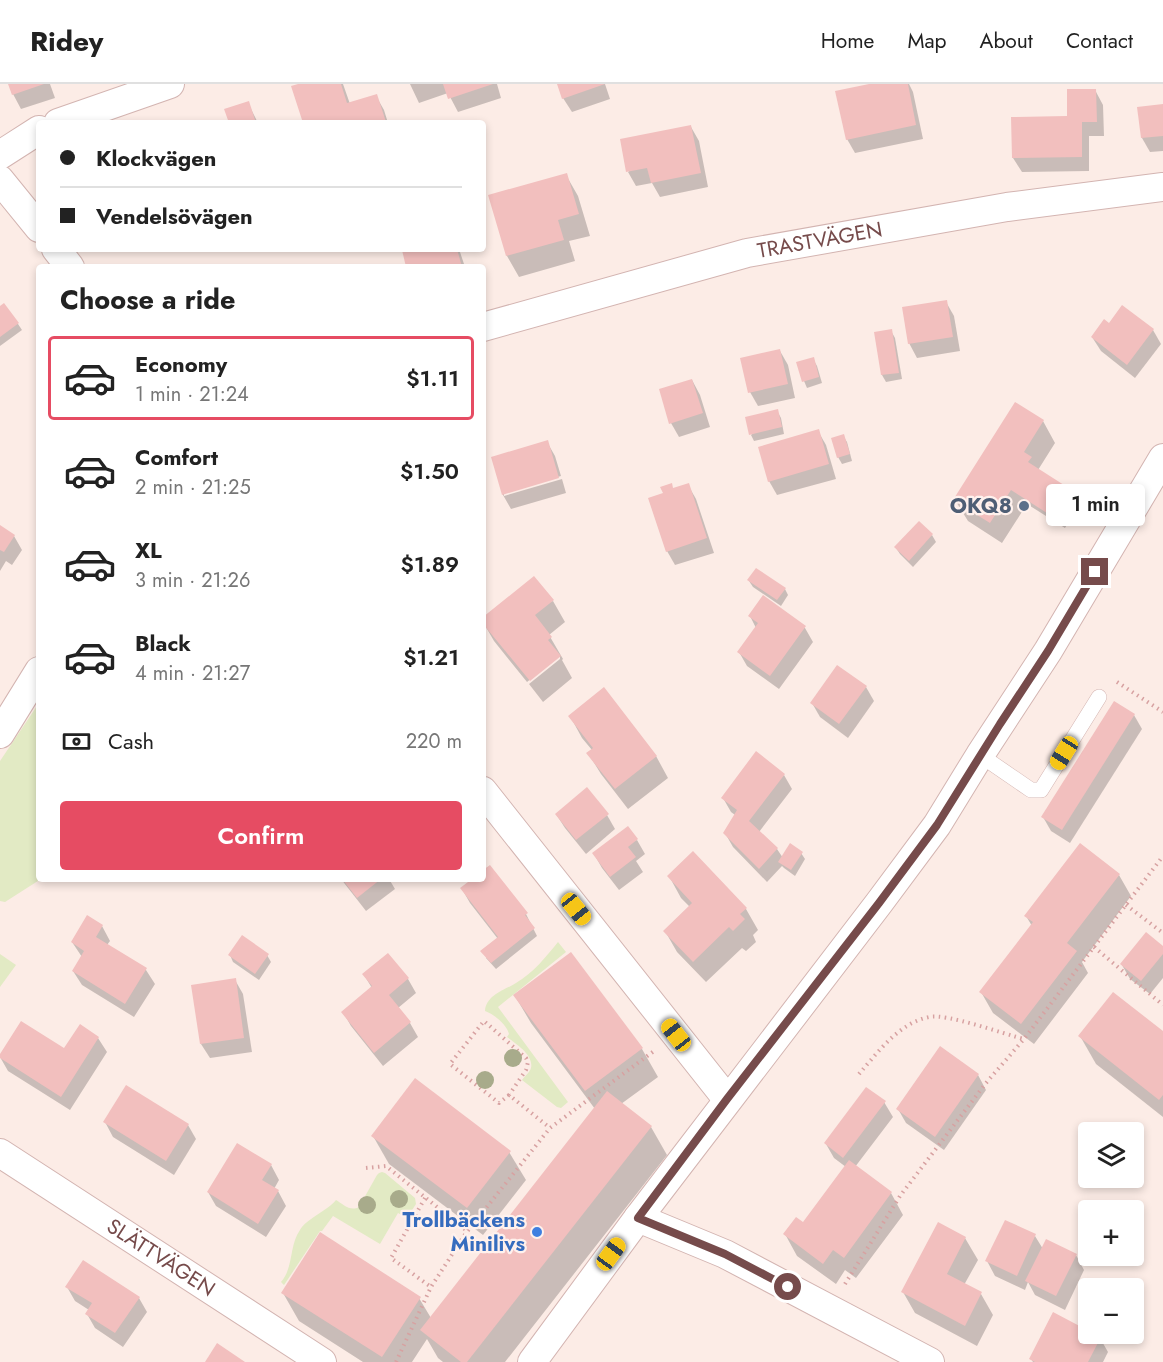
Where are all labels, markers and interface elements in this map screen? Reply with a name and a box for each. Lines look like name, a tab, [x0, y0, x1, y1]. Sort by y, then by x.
text: Ridey	[30, 21, 103, 62]
text: Home	[821, 26, 874, 56]
text: Map	[907, 26, 947, 56]
text: About	[980, 26, 1033, 56]
text: Contact	[1066, 26, 1133, 56]
text: Klockvägen	[96, 142, 216, 174]
text: Vendelsövägen	[96, 200, 253, 232]
street label: TRASTVÄGEN	[755, 214, 885, 266]
text: Choose a ride	[60, 280, 235, 319]
text: Economy	[135, 348, 227, 380]
icon: car	[63, 351, 117, 405]
text: $1.11	[406, 362, 459, 394]
text: 1 min · 21:24	[135, 380, 249, 409]
text: Comfort	[135, 441, 218, 473]
icon: car	[63, 444, 117, 498]
text: $1.50	[400, 455, 459, 487]
text: 2 min · 21:25	[135, 473, 251, 502]
callout: 1 min	[1046, 485, 1144, 527]
text: 1 min	[1071, 490, 1120, 519]
place label: OKQ8	[950, 491, 1012, 521]
marker: OKQ8	[1017, 499, 1031, 513]
text: XL	[135, 534, 162, 566]
icon: car	[63, 537, 117, 591]
text: $1.89	[401, 548, 459, 580]
route end	[1081, 558, 1108, 585]
text: 3 min · 21:26	[135, 566, 251, 595]
text: Black	[135, 627, 191, 659]
icon: car	[63, 630, 117, 684]
text: $1.21	[403, 641, 459, 673]
text: 4 min · 21:27	[135, 659, 250, 688]
icon: cash	[60, 725, 93, 758]
text: Cash	[108, 725, 154, 757]
text: 220 m	[406, 727, 462, 756]
car	[1047, 733, 1081, 773]
button: Confirm	[60, 801, 462, 870]
car	[558, 889, 594, 929]
car	[658, 1015, 694, 1055]
map controls	[1078, 1122, 1144, 1344]
button: layers	[1078, 1122, 1144, 1188]
button: +	[1078, 1200, 1144, 1266]
place label: Trollbäckens Minilivs	[403, 1205, 525, 1259]
street label: SLÄTTVÄGEN	[101, 1211, 221, 1304]
marker: Trollbäckens Minilivs	[530, 1225, 544, 1239]
car	[593, 1234, 629, 1274]
route start	[774, 1273, 801, 1300]
button: −	[1078, 1278, 1144, 1344]

